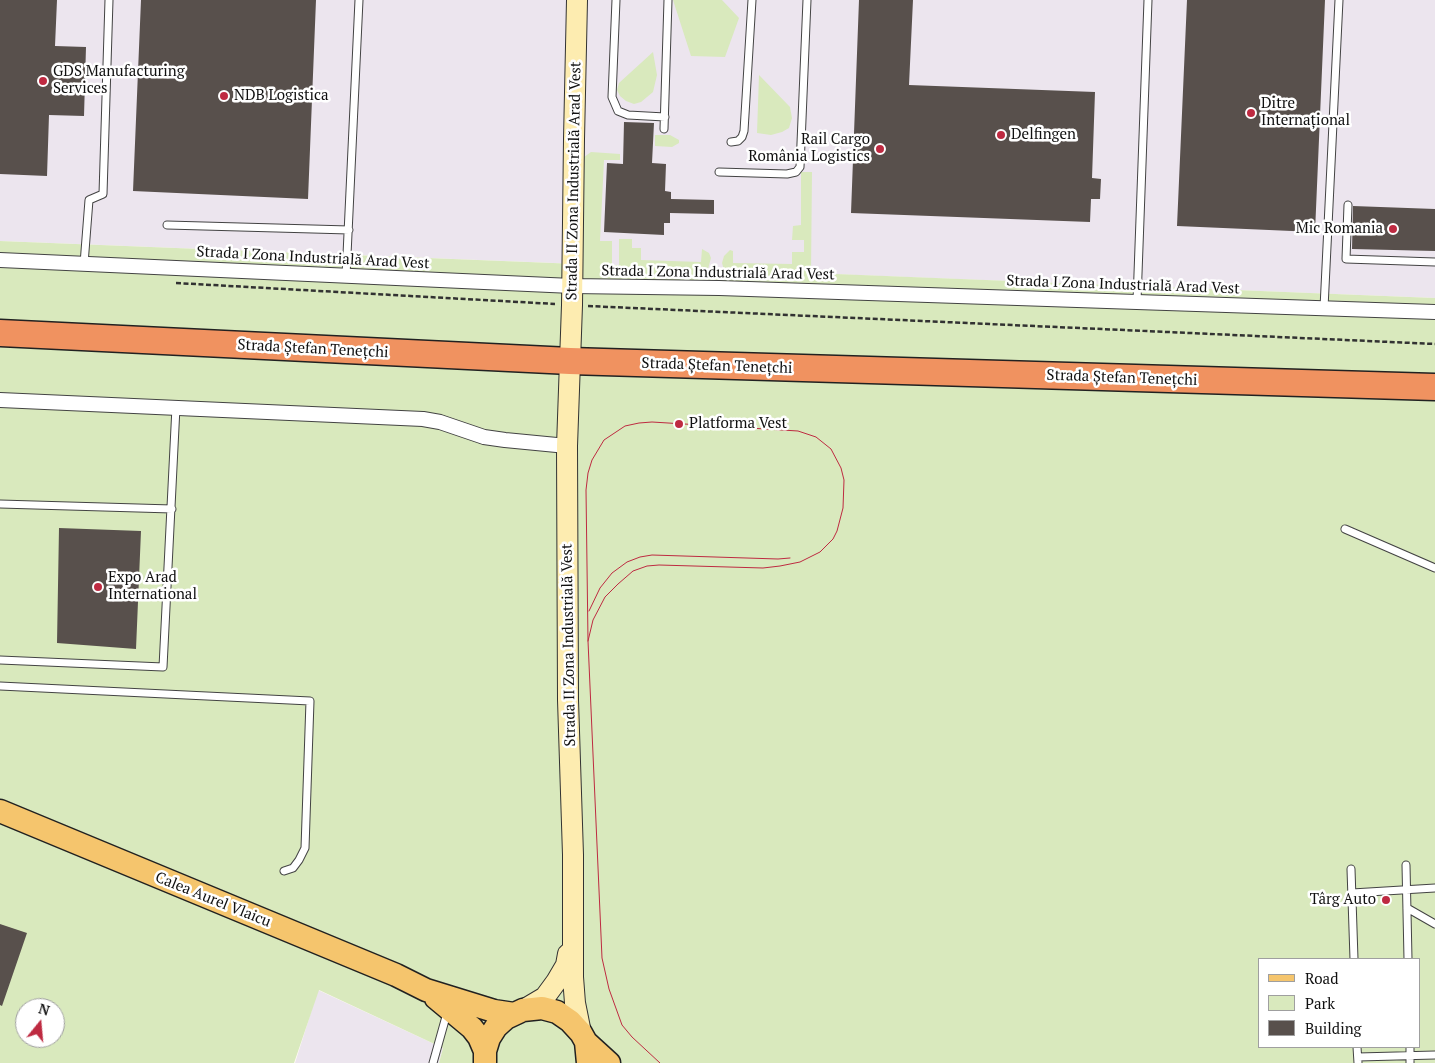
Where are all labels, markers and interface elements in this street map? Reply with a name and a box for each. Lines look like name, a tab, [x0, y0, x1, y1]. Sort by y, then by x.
street label: Strada II Zona Industrială Arad Vest	[563, 61, 585, 301]
place label: GDS Manufacturing Services	[53, 63, 185, 98]
marker: GDS Manufacturing Services	[37, 75, 49, 87]
place label: NDB Logistica	[234, 87, 329, 105]
marker: NDB Logistica	[218, 90, 230, 102]
place label: Ditre Internațional	[1261, 95, 1350, 130]
marker: Ditre Internațional	[1245, 107, 1257, 119]
place label: Delfingen	[1011, 126, 1076, 144]
marker: Delfingen	[995, 129, 1007, 141]
place label: Rail Cargo România Logistics	[748, 131, 870, 166]
marker: Rail Cargo România Logistics	[874, 143, 886, 155]
place label: Mic Romania	[1296, 220, 1383, 238]
marker: Mic Romania	[1387, 223, 1399, 235]
street label: Strada I Zona Industrială Arad Vest	[196, 243, 430, 273]
street label: Strada I Zona Industrială Arad Vest	[601, 262, 835, 284]
street label: Strada I Zona Industrială Arad Vest	[1006, 272, 1240, 298]
street label: Strada Ștefan Tenețchi	[237, 336, 389, 362]
street label: Strada Ștefan Tenețchi	[641, 354, 793, 378]
street label: Strada Ștefan Tenețchi	[1046, 366, 1198, 390]
place label: Platforma Vest	[689, 415, 787, 433]
marker: Platforma Vest	[673, 418, 685, 430]
street label: Strada II Zona Industrială Vest	[558, 543, 580, 747]
place label: Expo Arad International	[108, 569, 197, 604]
marker: Expo Arad International	[92, 581, 104, 593]
street label: Calea Aurel Vlaicu	[152, 869, 274, 931]
place label: Târg Auto	[1310, 891, 1376, 909]
marker: Târg Auto	[1380, 894, 1392, 906]
legend	[1258, 958, 1420, 1048]
text: Road	[1305, 968, 1338, 988]
text: Park	[1305, 993, 1335, 1013]
north arrow	[15, 998, 65, 1048]
text: N	[36, 998, 52, 1020]
text: Building	[1305, 1018, 1362, 1038]

